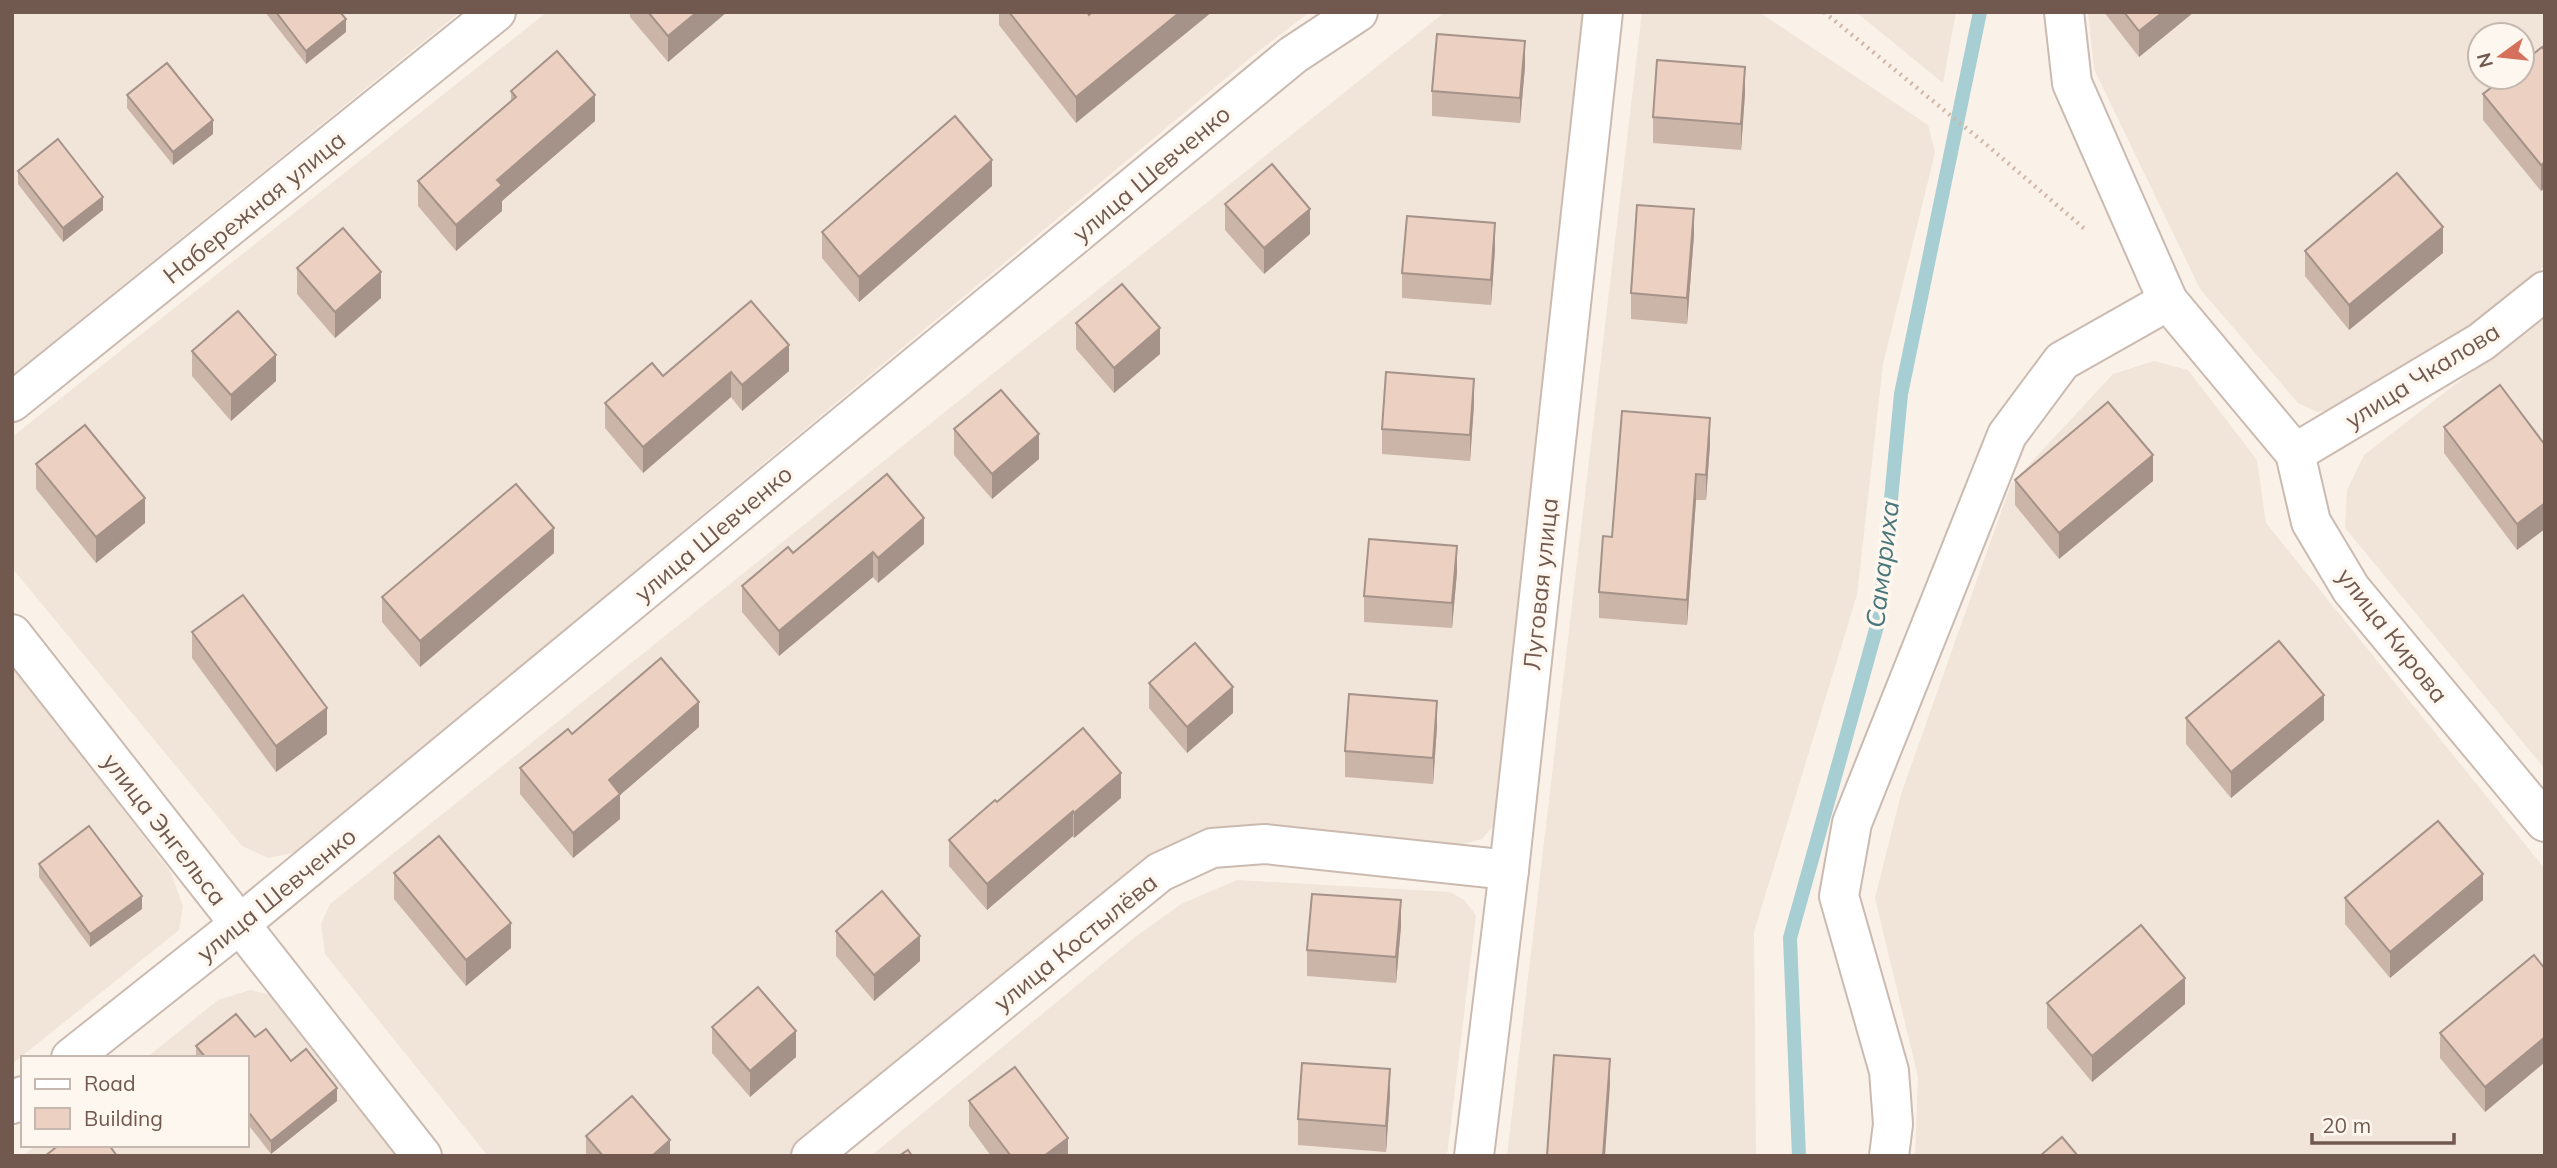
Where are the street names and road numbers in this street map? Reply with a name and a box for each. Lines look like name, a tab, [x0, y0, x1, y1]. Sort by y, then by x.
street label: улица Шевченко	[1066, 98, 1236, 248]
street label: Набережная улица	[157, 124, 351, 290]
street label: улица Чкалова	[2339, 316, 2505, 434]
street label: улица Шевченко	[628, 458, 798, 608]
street label: Луговая улица	[1516, 496, 1564, 672]
street label: улица Кирова	[2331, 562, 2455, 708]
street label: улица Энгельса	[96, 747, 234, 911]
street label: улица Шевченко	[190, 820, 362, 968]
street label: улица Костылёва	[987, 867, 1163, 1017]

